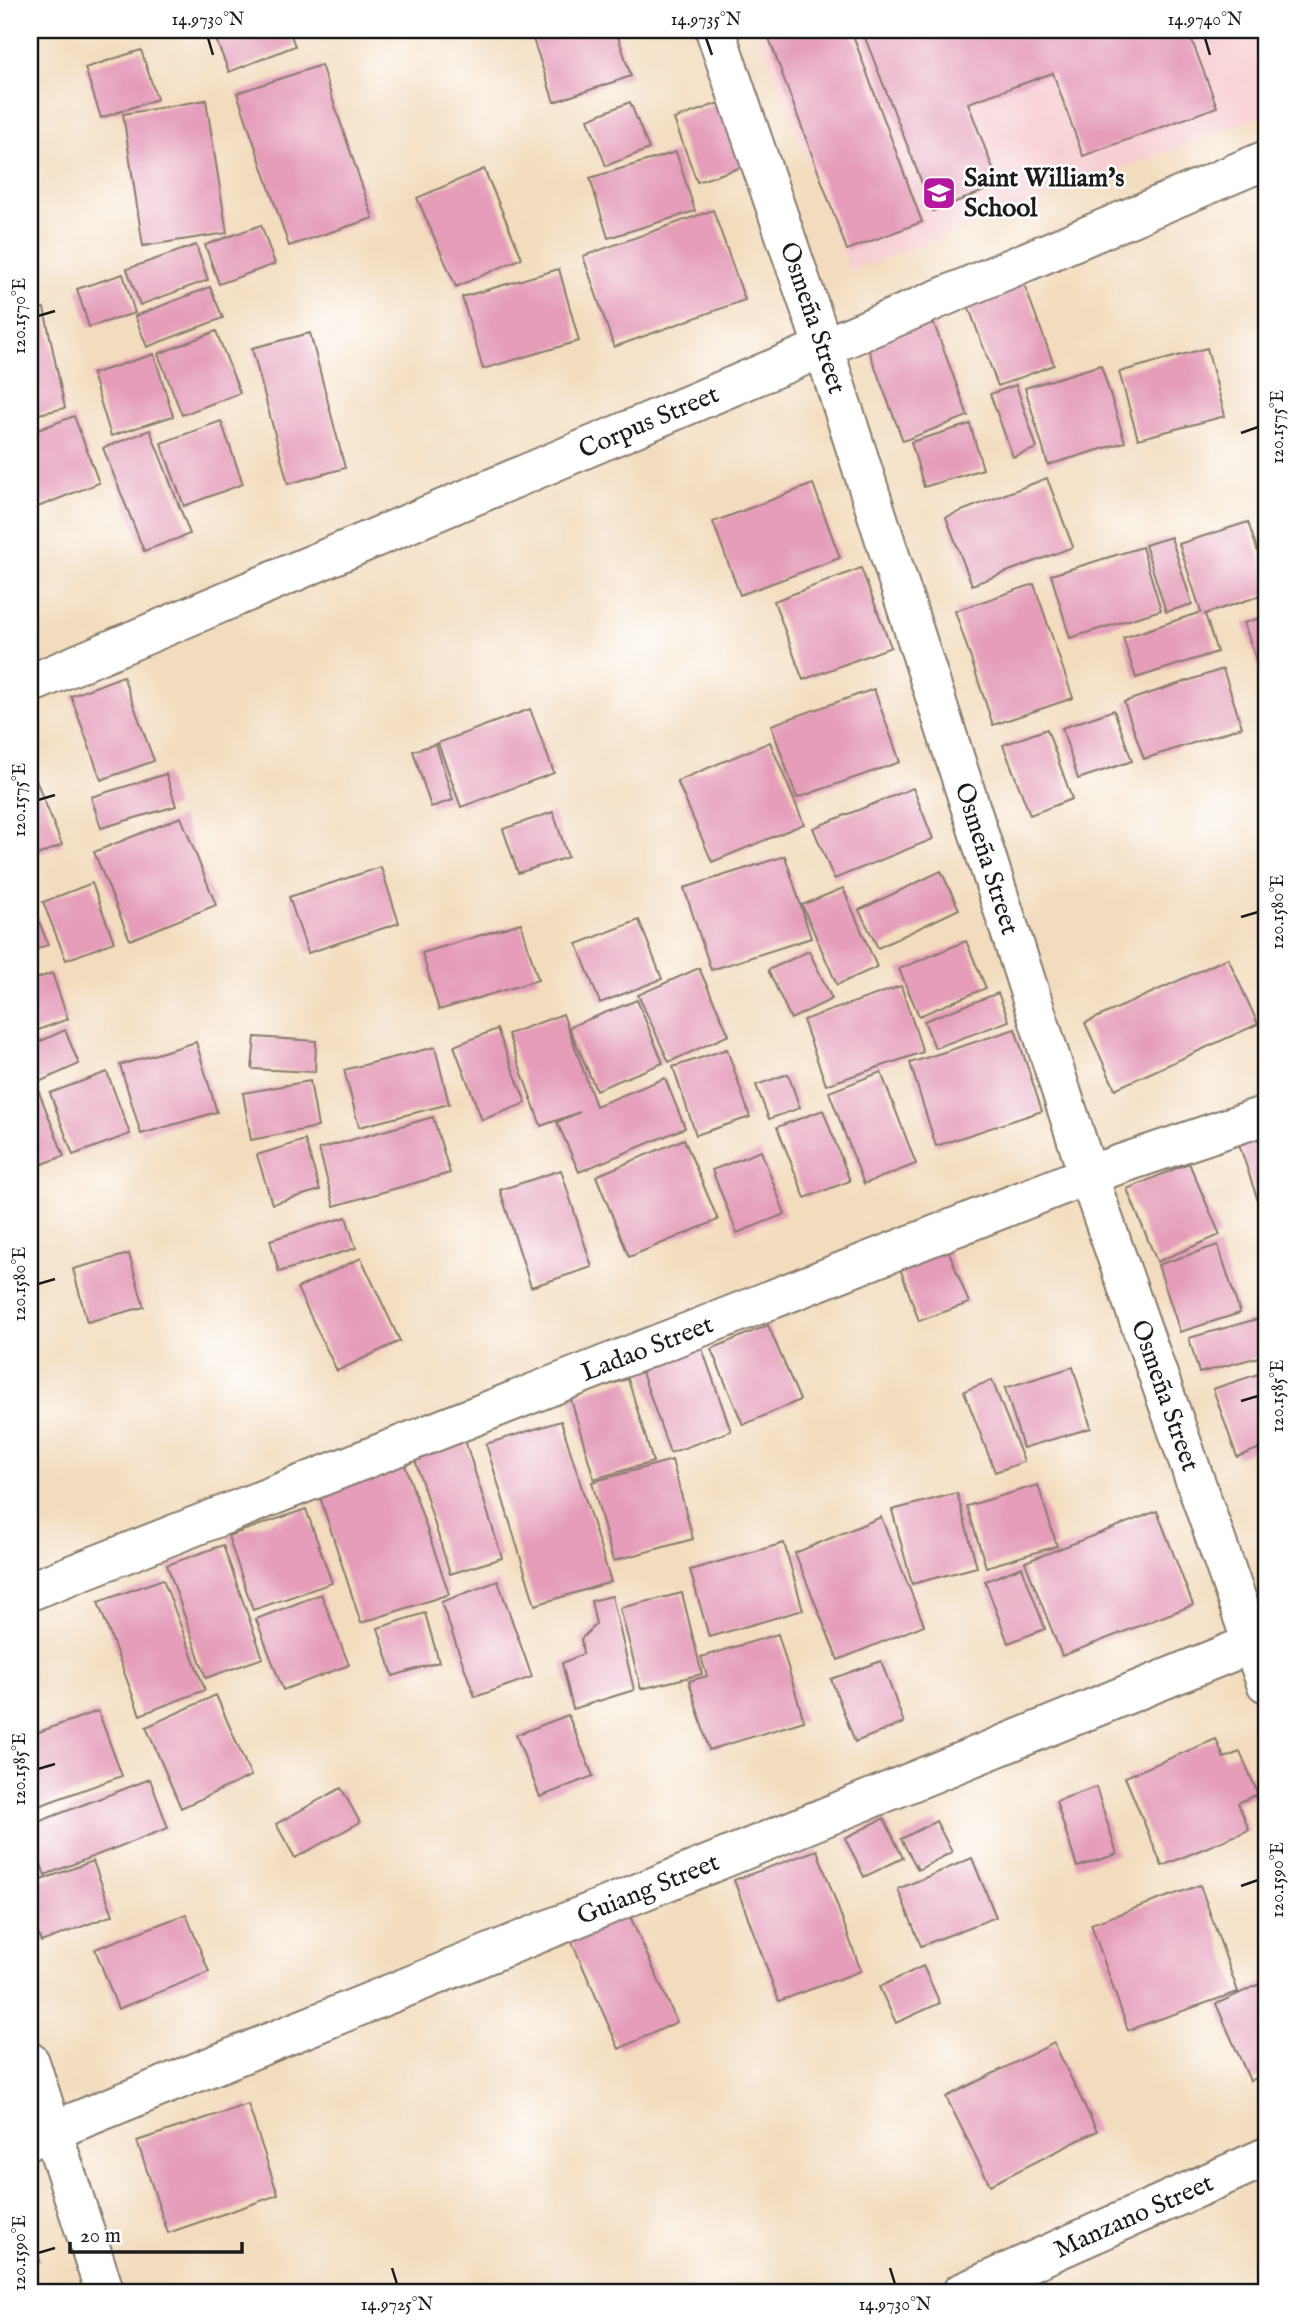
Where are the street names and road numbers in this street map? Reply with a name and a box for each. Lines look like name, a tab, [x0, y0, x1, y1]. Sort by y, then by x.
street label: Osmeña Street	[772, 238, 854, 398]
street label: Corpus Street	[574, 377, 724, 466]
street label: Osmeña Street	[947, 778, 1027, 939]
street label: Ladao Street	[576, 1308, 718, 1389]
street label: Osmeña Street	[1124, 1316, 1207, 1476]
street label: Guiang Street	[572, 1845, 724, 1933]
street label: Manzano Street	[1049, 2166, 1219, 2266]

